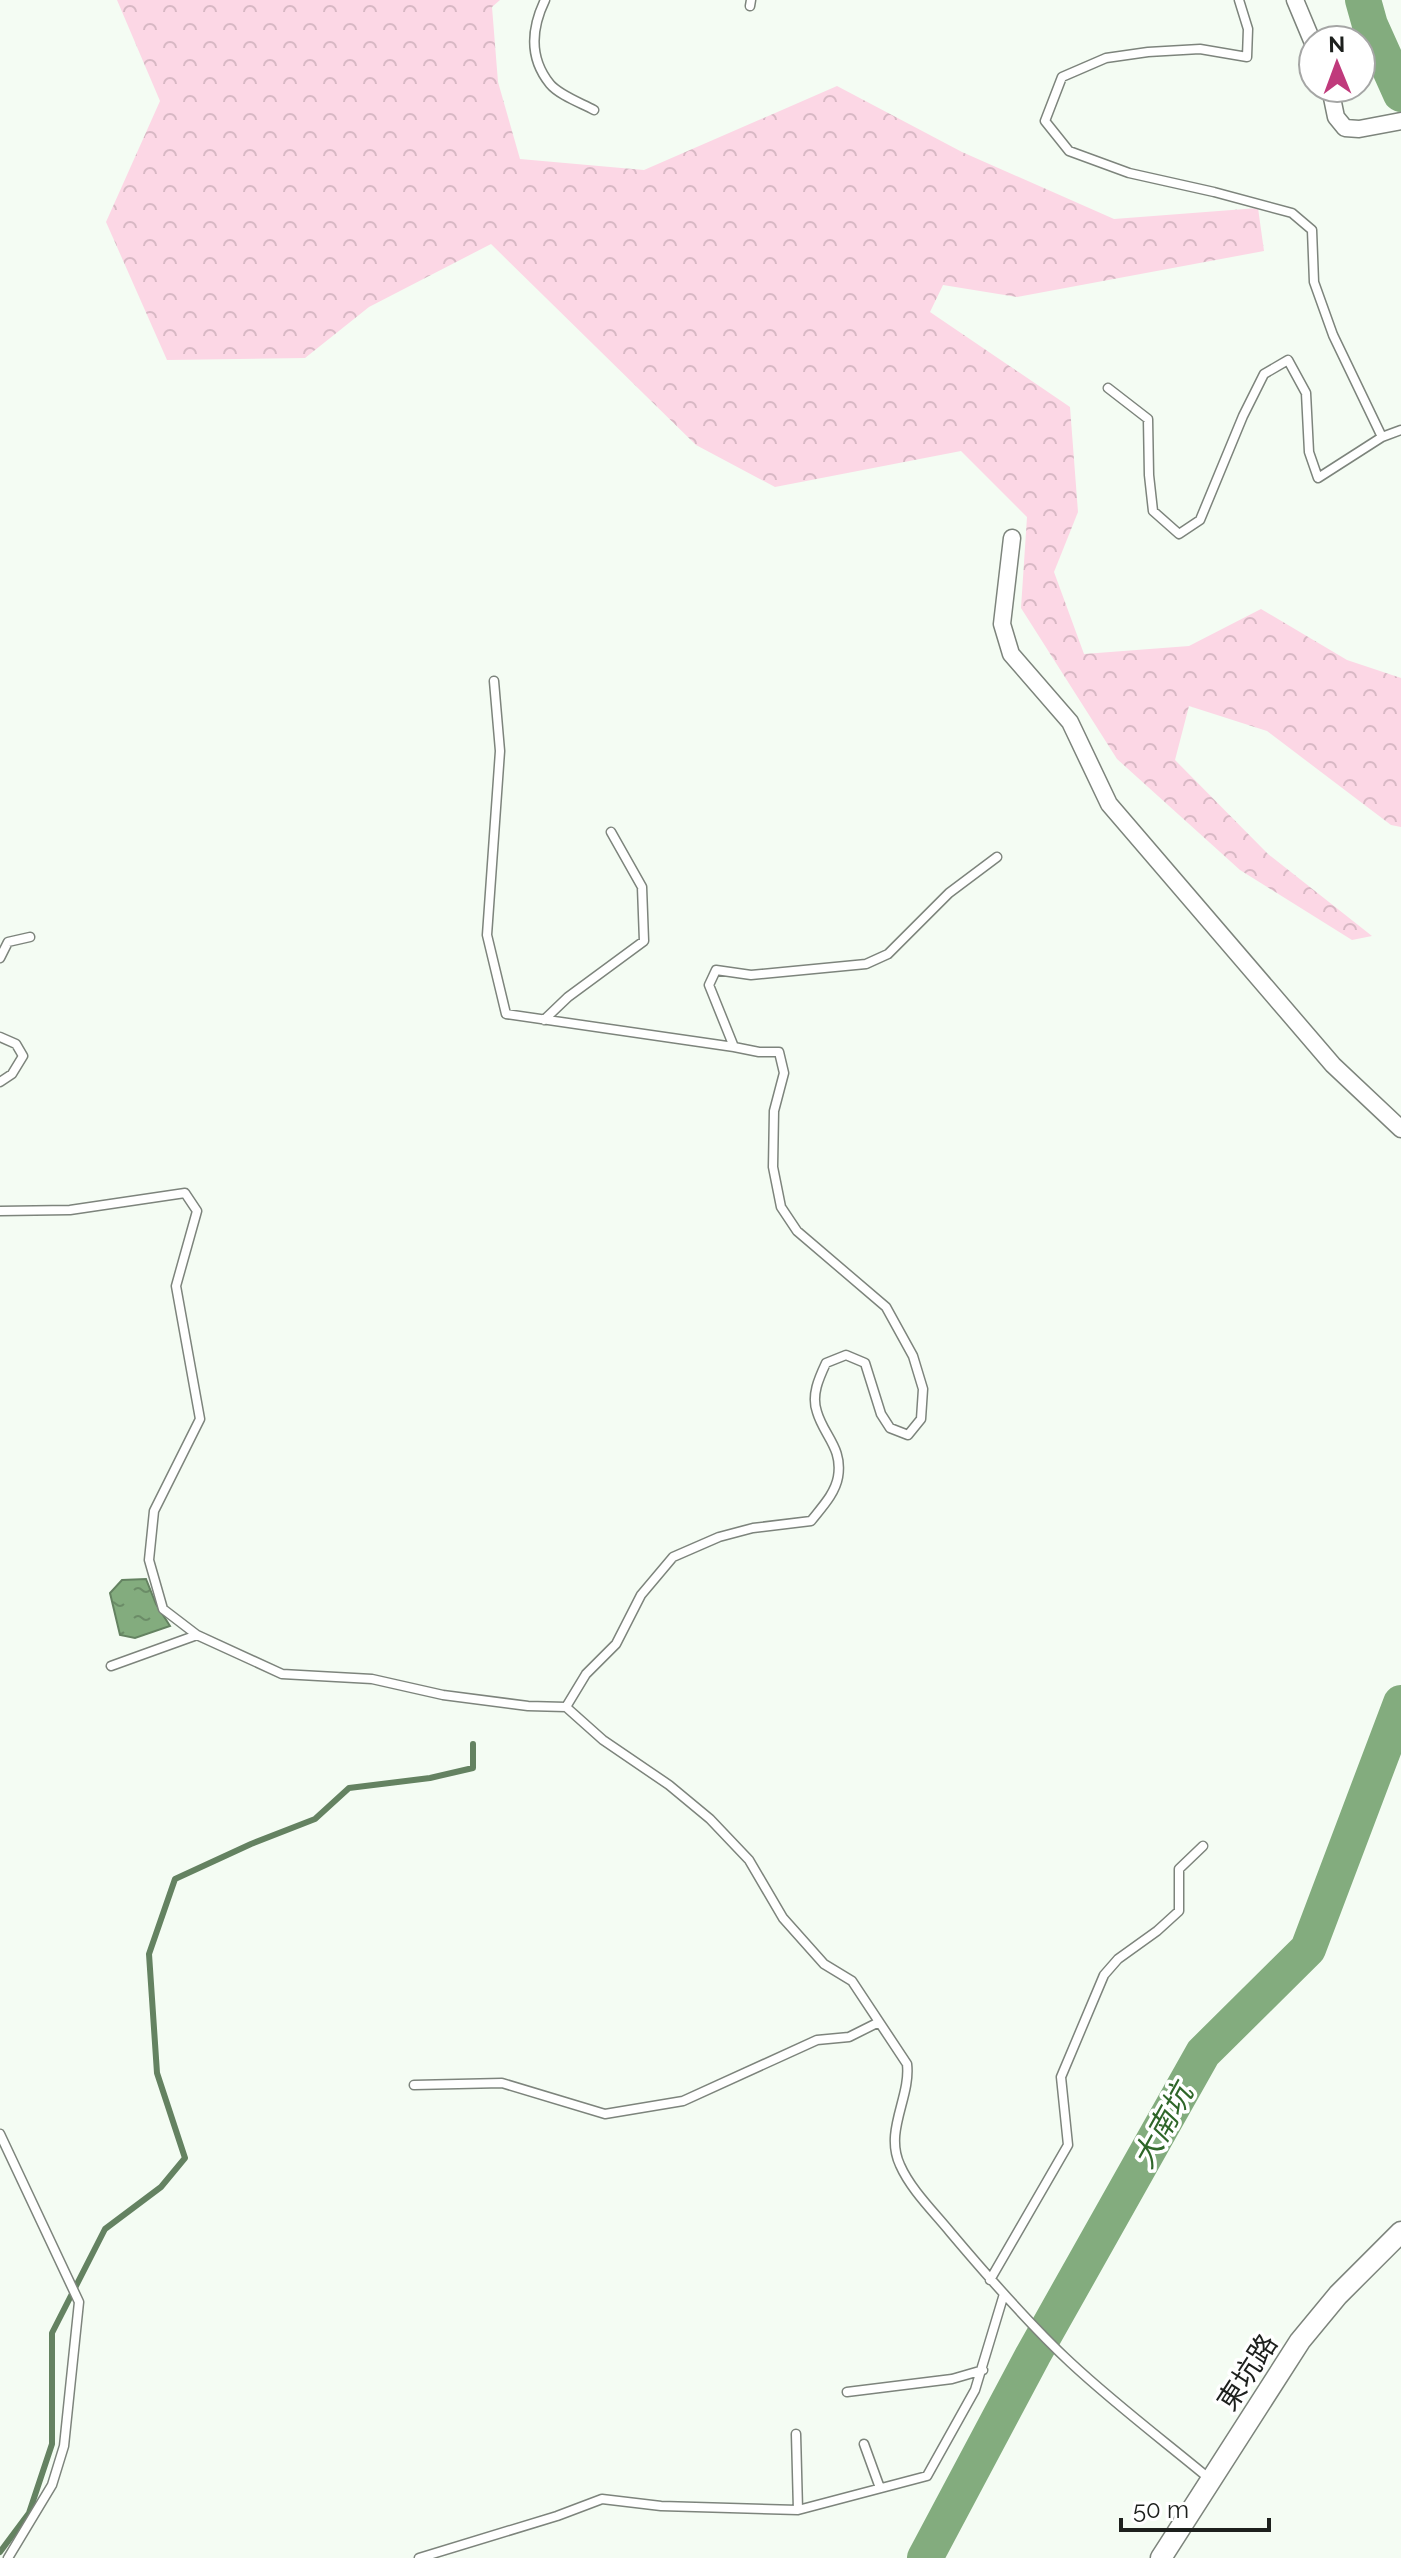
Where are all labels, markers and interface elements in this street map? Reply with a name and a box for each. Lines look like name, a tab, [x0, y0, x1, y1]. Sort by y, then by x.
north arrow	[1297, 24, 1377, 104]
text: N	[1328, 31, 1345, 57]
water label: 大南坑	[1125, 2074, 1202, 2174]
street label: 東坑路	[1211, 2328, 1284, 2416]
scale bar	[1121, 2482, 1269, 2532]
text: 50 m	[1133, 2495, 1189, 2524]

